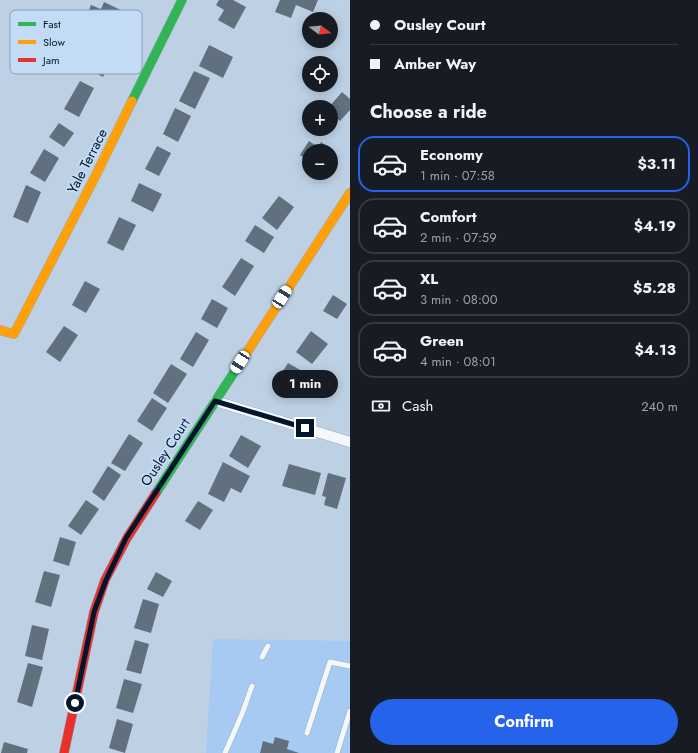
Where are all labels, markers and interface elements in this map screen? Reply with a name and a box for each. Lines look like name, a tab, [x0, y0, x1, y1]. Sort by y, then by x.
legend	[10, 10, 142, 74]
north arrow	[302, 12, 338, 48]
map controls	[302, 12, 338, 180]
text: Ousley Court	[394, 14, 485, 36]
text: Fast	[43, 16, 61, 32]
text: Slow	[43, 34, 65, 50]
text: Jam	[41, 52, 60, 68]
text: Amber Way	[394, 53, 476, 75]
button: locate	[302, 56, 338, 92]
text: Choose a ride	[370, 99, 487, 125]
button: +	[302, 100, 338, 136]
street label: Yale Terrace	[62, 125, 112, 197]
button: −	[302, 144, 338, 180]
text: Economy	[420, 144, 483, 166]
icon: car	[372, 146, 408, 182]
text: $3.11	[637, 153, 676, 175]
text: 1 min · 07:58	[420, 166, 495, 185]
text: Comfort	[420, 206, 477, 228]
icon: car	[372, 208, 408, 244]
text: $4.19	[634, 215, 676, 237]
text: 2 min · 07:59	[420, 228, 497, 247]
text: XL	[420, 268, 438, 290]
icon: car	[372, 270, 408, 306]
text: $5.28	[633, 277, 676, 299]
car	[270, 284, 294, 310]
text: 3 min · 08:00	[420, 290, 497, 309]
text: Green	[420, 330, 464, 352]
icon: car	[372, 332, 408, 368]
text: $4.13	[634, 339, 676, 361]
car	[228, 349, 252, 375]
text: 4 min · 08:01	[420, 352, 496, 371]
callout: 1 min	[272, 370, 338, 398]
text: 1 min	[289, 374, 321, 393]
icon: cash	[370, 395, 392, 417]
text: Cash	[402, 395, 433, 417]
text: 240 m	[641, 397, 678, 416]
street label: Ousley Court	[136, 414, 195, 490]
route end	[296, 419, 314, 437]
route start	[66, 694, 84, 712]
button: Confirm	[370, 699, 678, 745]

